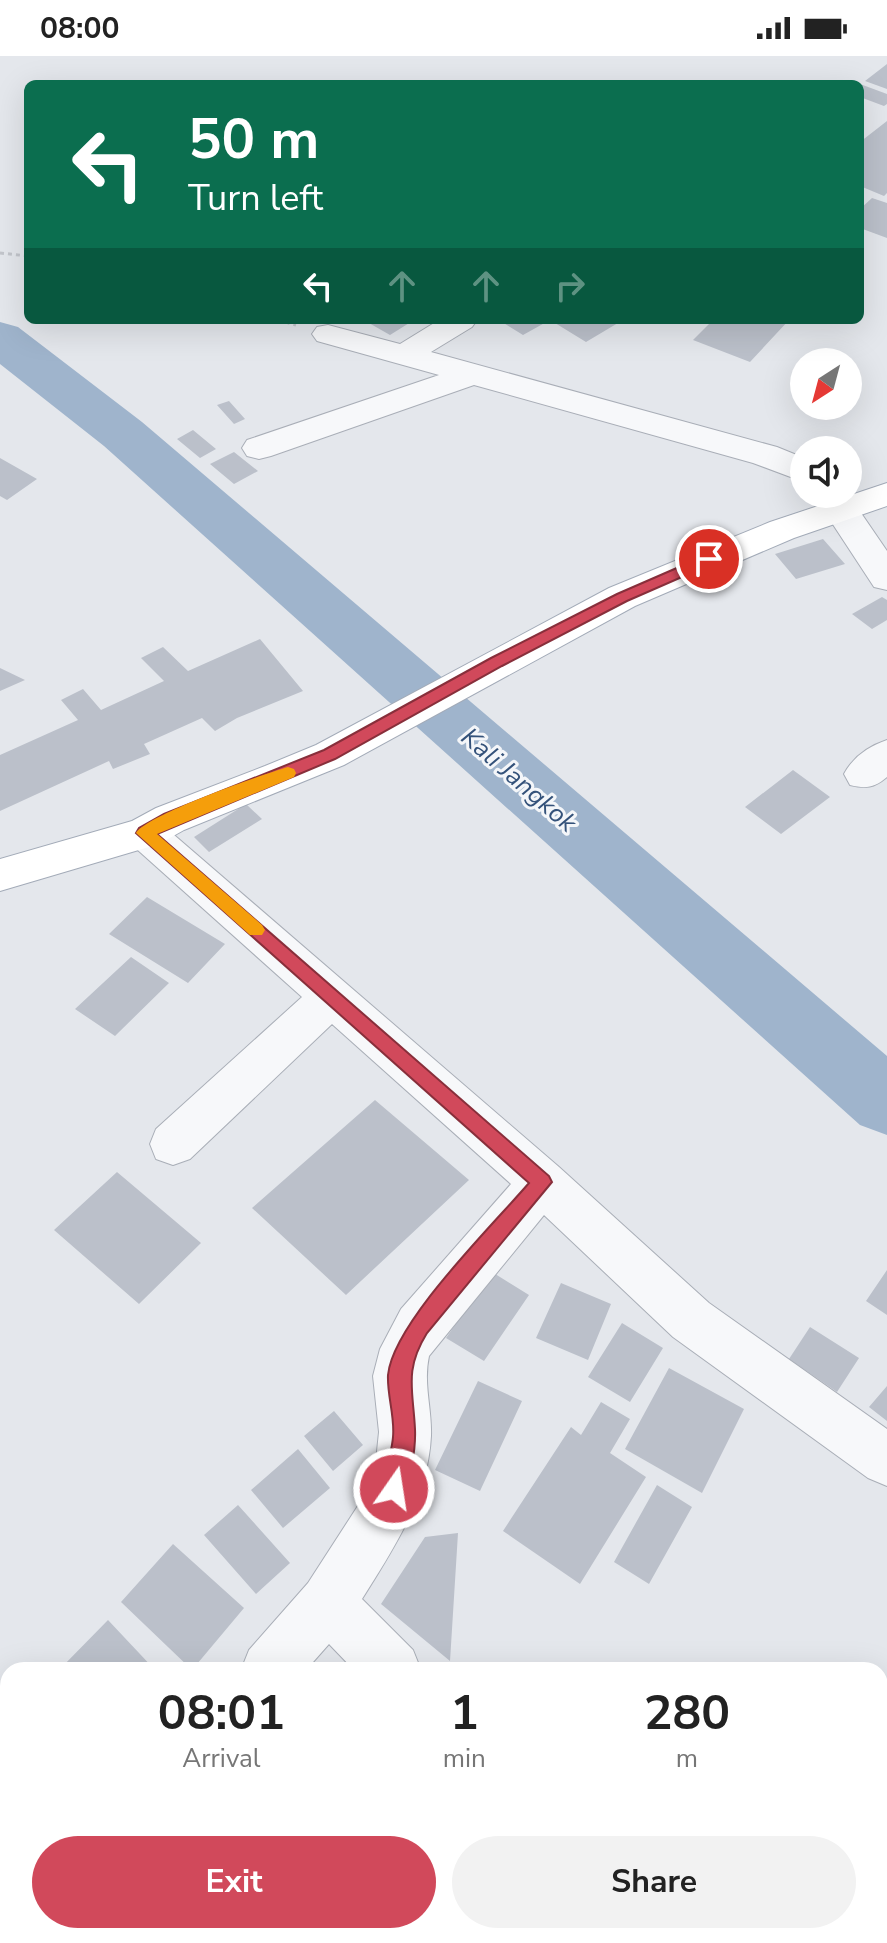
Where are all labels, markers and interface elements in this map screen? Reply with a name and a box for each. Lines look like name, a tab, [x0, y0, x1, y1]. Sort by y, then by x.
text: 08:00	[40, 8, 119, 49]
text: 50 m	[188, 101, 319, 178]
icon: left	[56, 112, 160, 216]
text: Turn left	[188, 174, 323, 223]
icon: left	[296, 264, 340, 308]
icon: ahead	[380, 264, 424, 308]
icon: ahead	[464, 264, 508, 308]
icon: right	[548, 264, 592, 308]
north arrow	[790, 348, 862, 420]
map controls	[790, 348, 862, 508]
button: sound	[790, 436, 862, 508]
pin	[675, 525, 743, 593]
icon: arrive	[687, 537, 731, 581]
water label: Kali Jangkok	[454, 720, 585, 841]
position arrow	[352, 1447, 436, 1531]
text: 08:01	[158, 1680, 285, 1746]
text: 1	[450, 1680, 479, 1746]
text: 280	[644, 1680, 730, 1746]
text: Arrival	[182, 1741, 261, 1776]
text: min	[443, 1741, 486, 1776]
text: m	[676, 1741, 698, 1776]
button: Exit	[32, 1836, 436, 1928]
button: Share	[452, 1836, 856, 1928]

